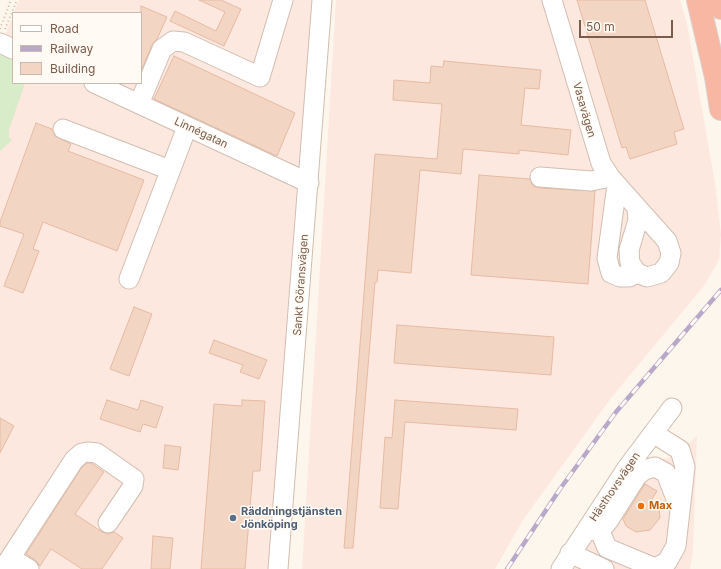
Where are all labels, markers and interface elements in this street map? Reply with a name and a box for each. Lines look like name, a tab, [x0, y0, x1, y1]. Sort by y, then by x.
legend	[12, 12, 142, 84]
scale bar	[581, 12, 675, 38]
text: 50 m	[586, 19, 615, 34]
text: Road	[50, 21, 79, 36]
text: Railway	[50, 41, 93, 56]
text: Building	[50, 61, 95, 76]
street label: Vasavägen	[570, 81, 598, 139]
street label: Linnégatan	[172, 115, 230, 151]
street label: Sankt Göransvägen	[291, 234, 311, 336]
street label: Hästhovsvägen	[587, 450, 643, 524]
place label: Max	[649, 499, 672, 513]
marker: Max	[636, 501, 646, 511]
place label: Räddningstjänsten Jönköping	[241, 505, 342, 531]
marker: Räddningstjänsten Jönköping	[228, 513, 238, 523]

